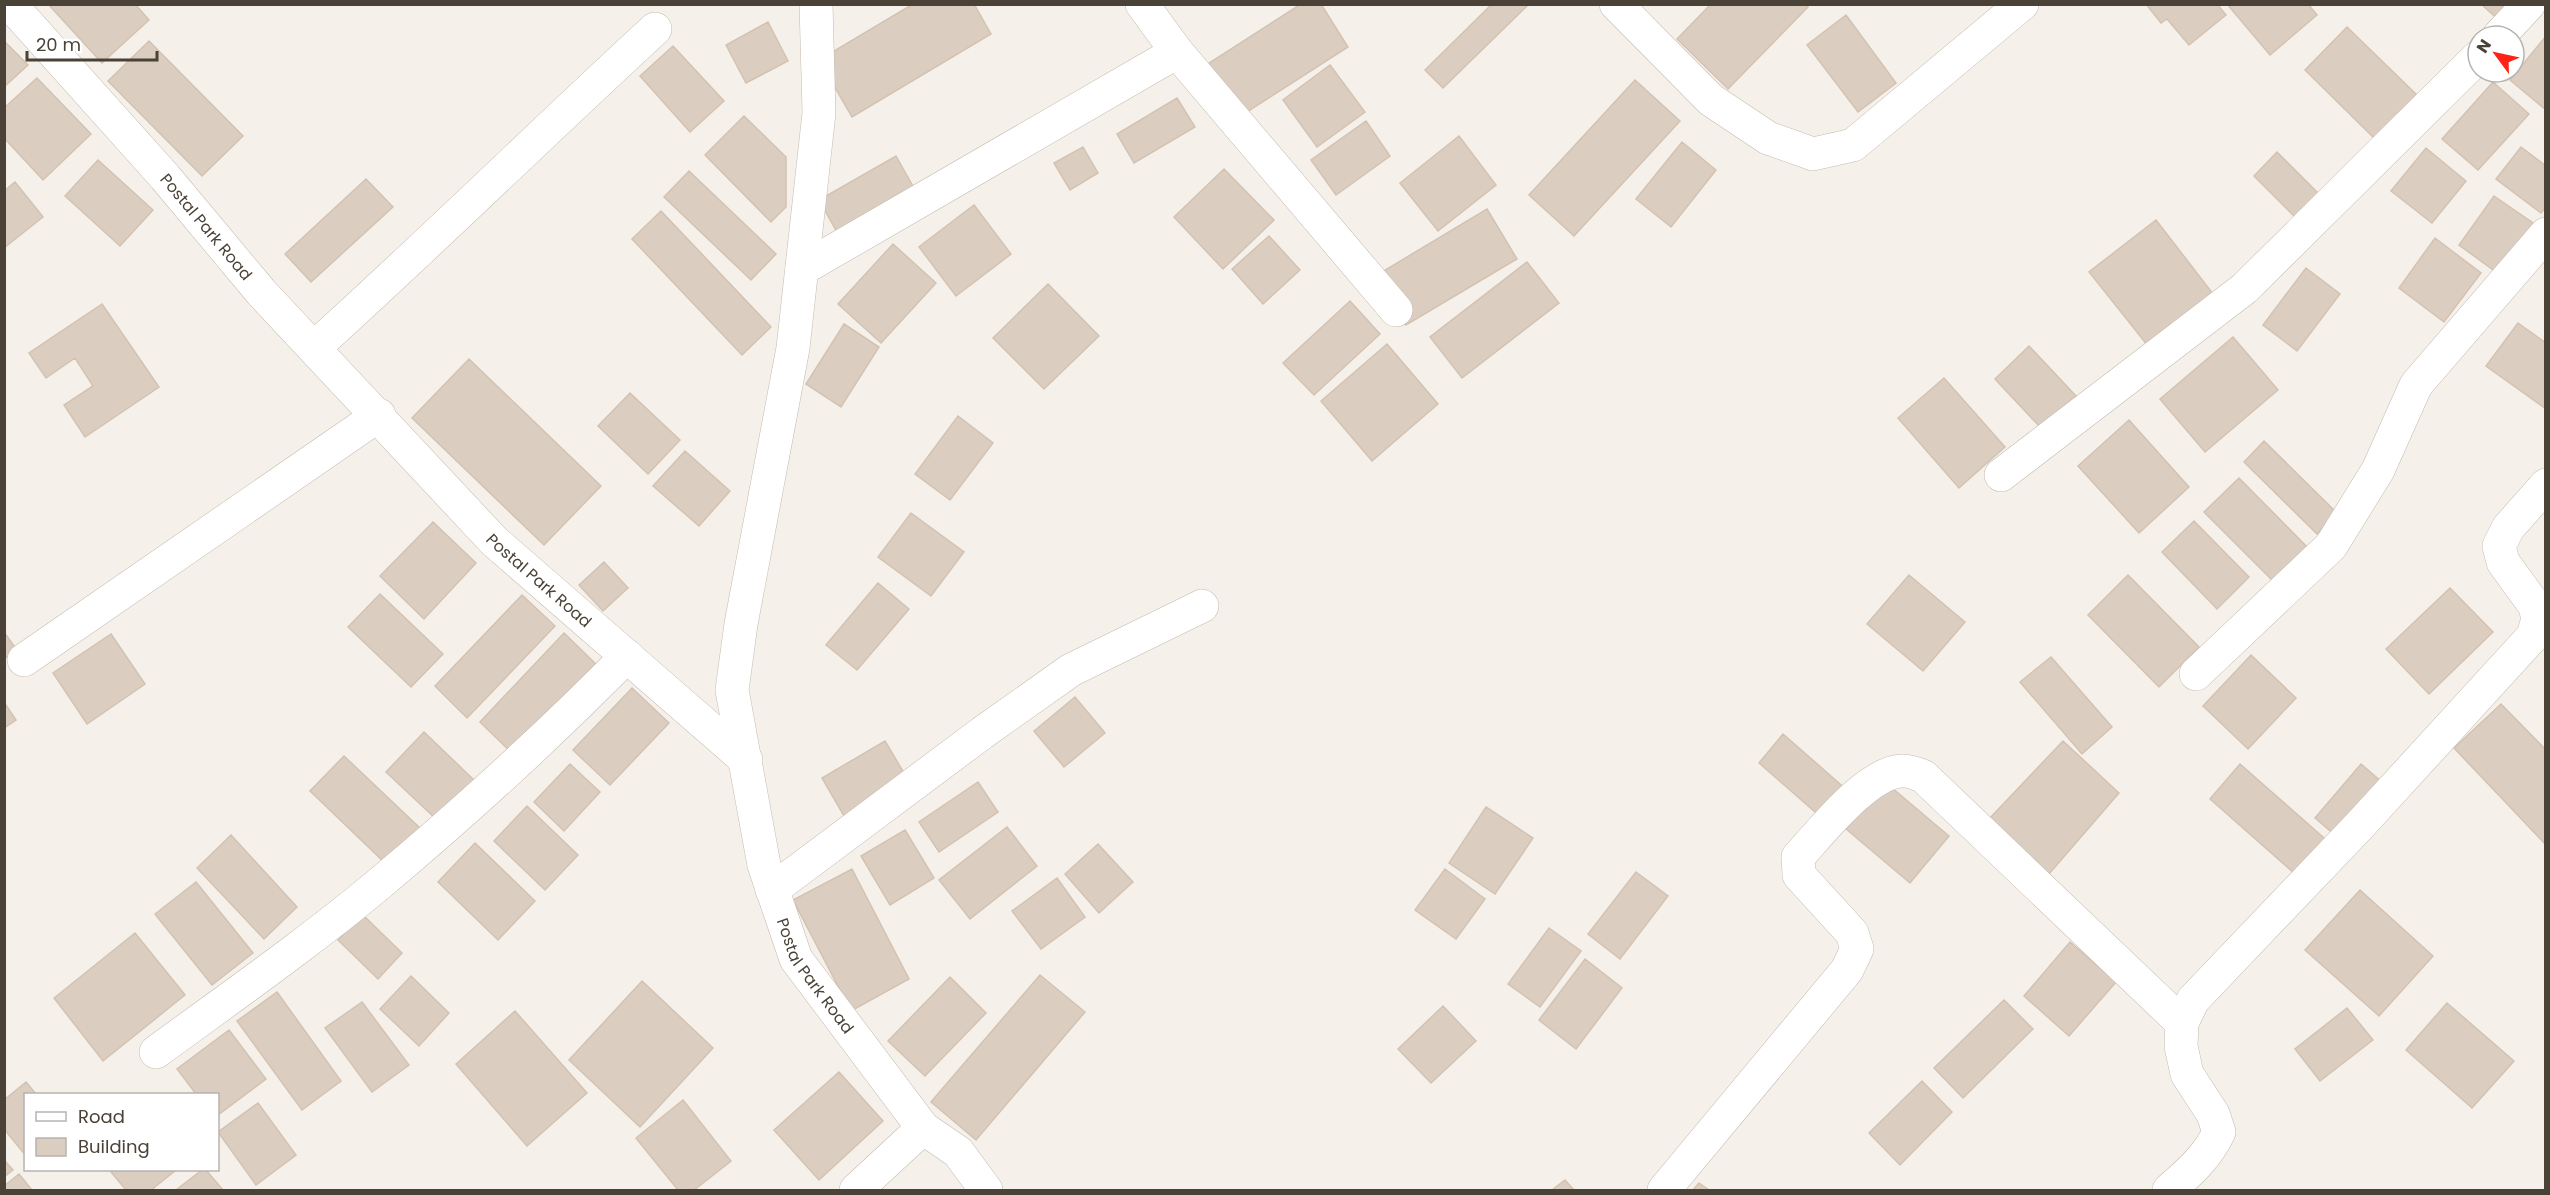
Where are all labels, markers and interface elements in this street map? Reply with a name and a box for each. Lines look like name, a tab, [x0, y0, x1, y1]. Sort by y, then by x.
scale bar	[27, 24, 158, 62]
north arrow	[2466, 24, 2526, 84]
text: 20 m	[36, 32, 81, 57]
text: N	[2471, 35, 2497, 57]
street label: Postal Park Road	[155, 169, 258, 285]
street label: Postal Park Road	[481, 529, 597, 633]
street label: Postal Park Road	[771, 915, 859, 1038]
legend	[24, 1093, 219, 1171]
text: Road	[78, 1104, 125, 1129]
text: Building	[78, 1134, 150, 1159]

